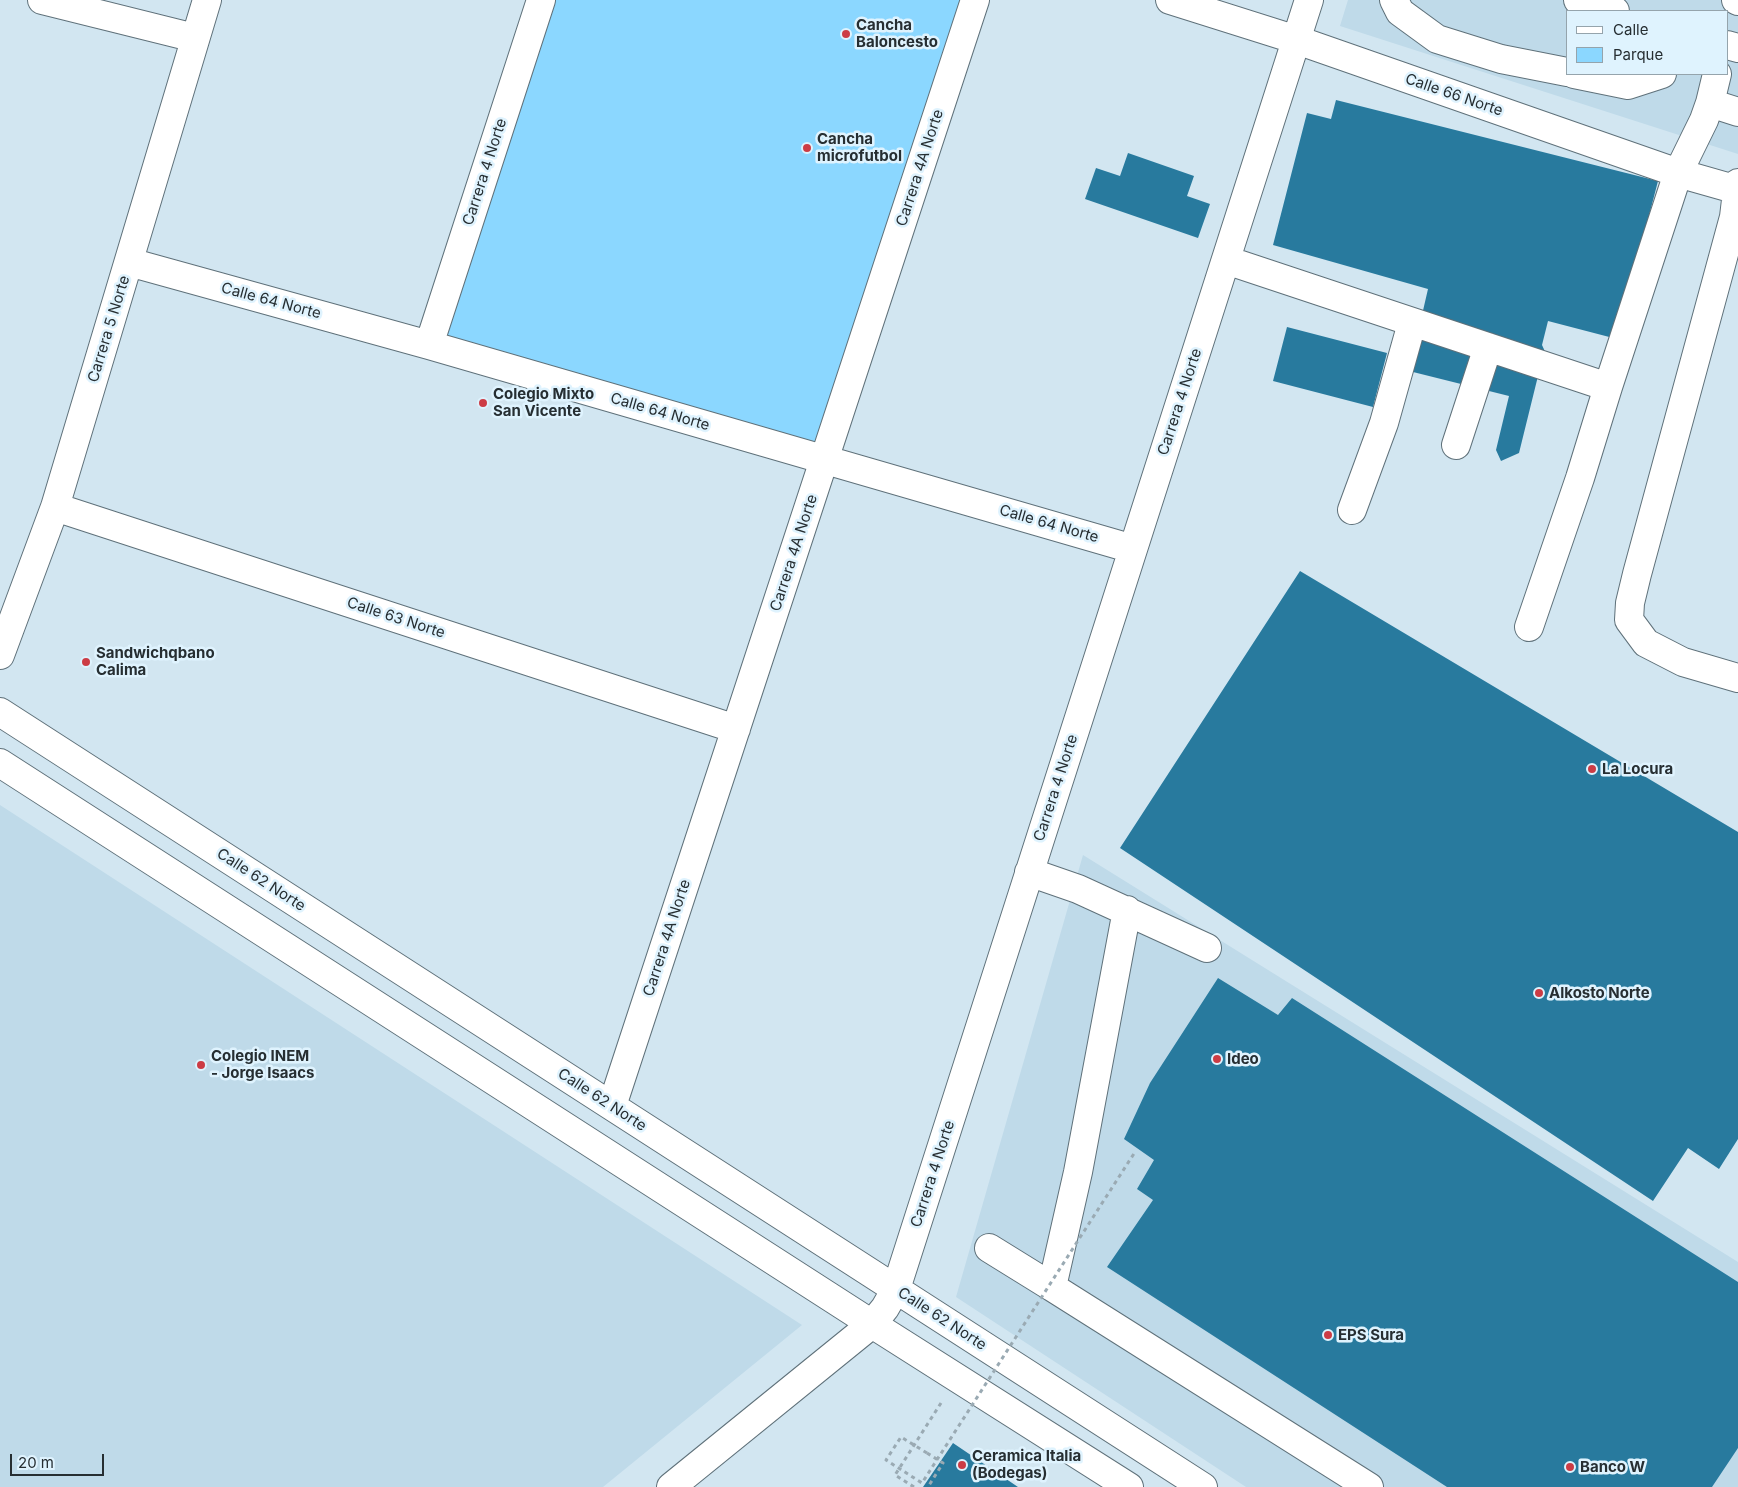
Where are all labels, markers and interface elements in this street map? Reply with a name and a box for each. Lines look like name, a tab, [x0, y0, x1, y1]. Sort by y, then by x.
legend	[1566, 10, 1728, 75]
place label: Cancha Baloncesto	[856, 16, 938, 51]
text: Calle	[1613, 20, 1648, 39]
marker: Cancha Baloncesto	[840, 28, 852, 40]
text: Parque	[1613, 45, 1663, 64]
street label: Calle 66 Norte	[1403, 70, 1505, 120]
street label: Carrera 4A Norte	[893, 107, 947, 229]
street label: Carrera 4 Norte	[459, 116, 511, 228]
place label: Cancha microfutbol	[817, 130, 902, 165]
marker: Cancha microfutbol	[801, 142, 813, 154]
street label: Carrera 5 Norte	[84, 273, 134, 385]
street label: Calle 64 Norte	[219, 279, 323, 323]
street label: Carrera 4 Norte	[1154, 346, 1206, 458]
place label: Colegio Mixto San Vicente	[493, 385, 594, 420]
street label: Calle 64 Norte	[608, 389, 712, 435]
marker: Colegio Mixto San Vicente	[477, 397, 489, 409]
street label: Carrera 4A Norte	[767, 492, 821, 614]
street label: Calle 64 Norte	[997, 501, 1101, 547]
street label: Calle 63 Norte	[345, 594, 447, 642]
place label: Sandwichqbano Calima	[96, 644, 215, 679]
marker: Sandwichqbano Calima	[80, 656, 92, 668]
street label: Carrera 4 Norte	[1030, 732, 1082, 844]
place label: La Locura	[1602, 760, 1673, 778]
marker: La Locura	[1586, 763, 1598, 775]
street label: Calle 62 Norte	[213, 845, 309, 915]
street label: Carrera 4A Norte	[640, 877, 694, 999]
place label: Alkosto Norte	[1549, 984, 1650, 1002]
marker: Alkosto Norte	[1533, 987, 1545, 999]
place label: Colegio INEM - Jorge Isaacs	[211, 1047, 314, 1082]
place label: Ideo	[1227, 1050, 1259, 1068]
marker: Ideo	[1211, 1053, 1223, 1065]
marker: Colegio INEM - Jorge Isaacs	[195, 1059, 207, 1071]
street label: Calle 62 Norte	[554, 1065, 650, 1135]
street label: Carrera 4 Norte	[907, 1118, 959, 1230]
street label: Calle 62 Norte	[894, 1284, 990, 1354]
place label: EPS Sura	[1338, 1326, 1404, 1344]
marker: EPS Sura	[1322, 1329, 1334, 1341]
scale bar	[12, 1444, 106, 1476]
place label: Ceramica Italia (Bodegas)	[972, 1447, 1081, 1482]
text: 20 m	[18, 1453, 54, 1472]
place label: Banco W	[1580, 1458, 1645, 1476]
marker: Ceramica Italia (Bodegas)	[956, 1459, 968, 1471]
marker: Banco W	[1564, 1461, 1576, 1473]

